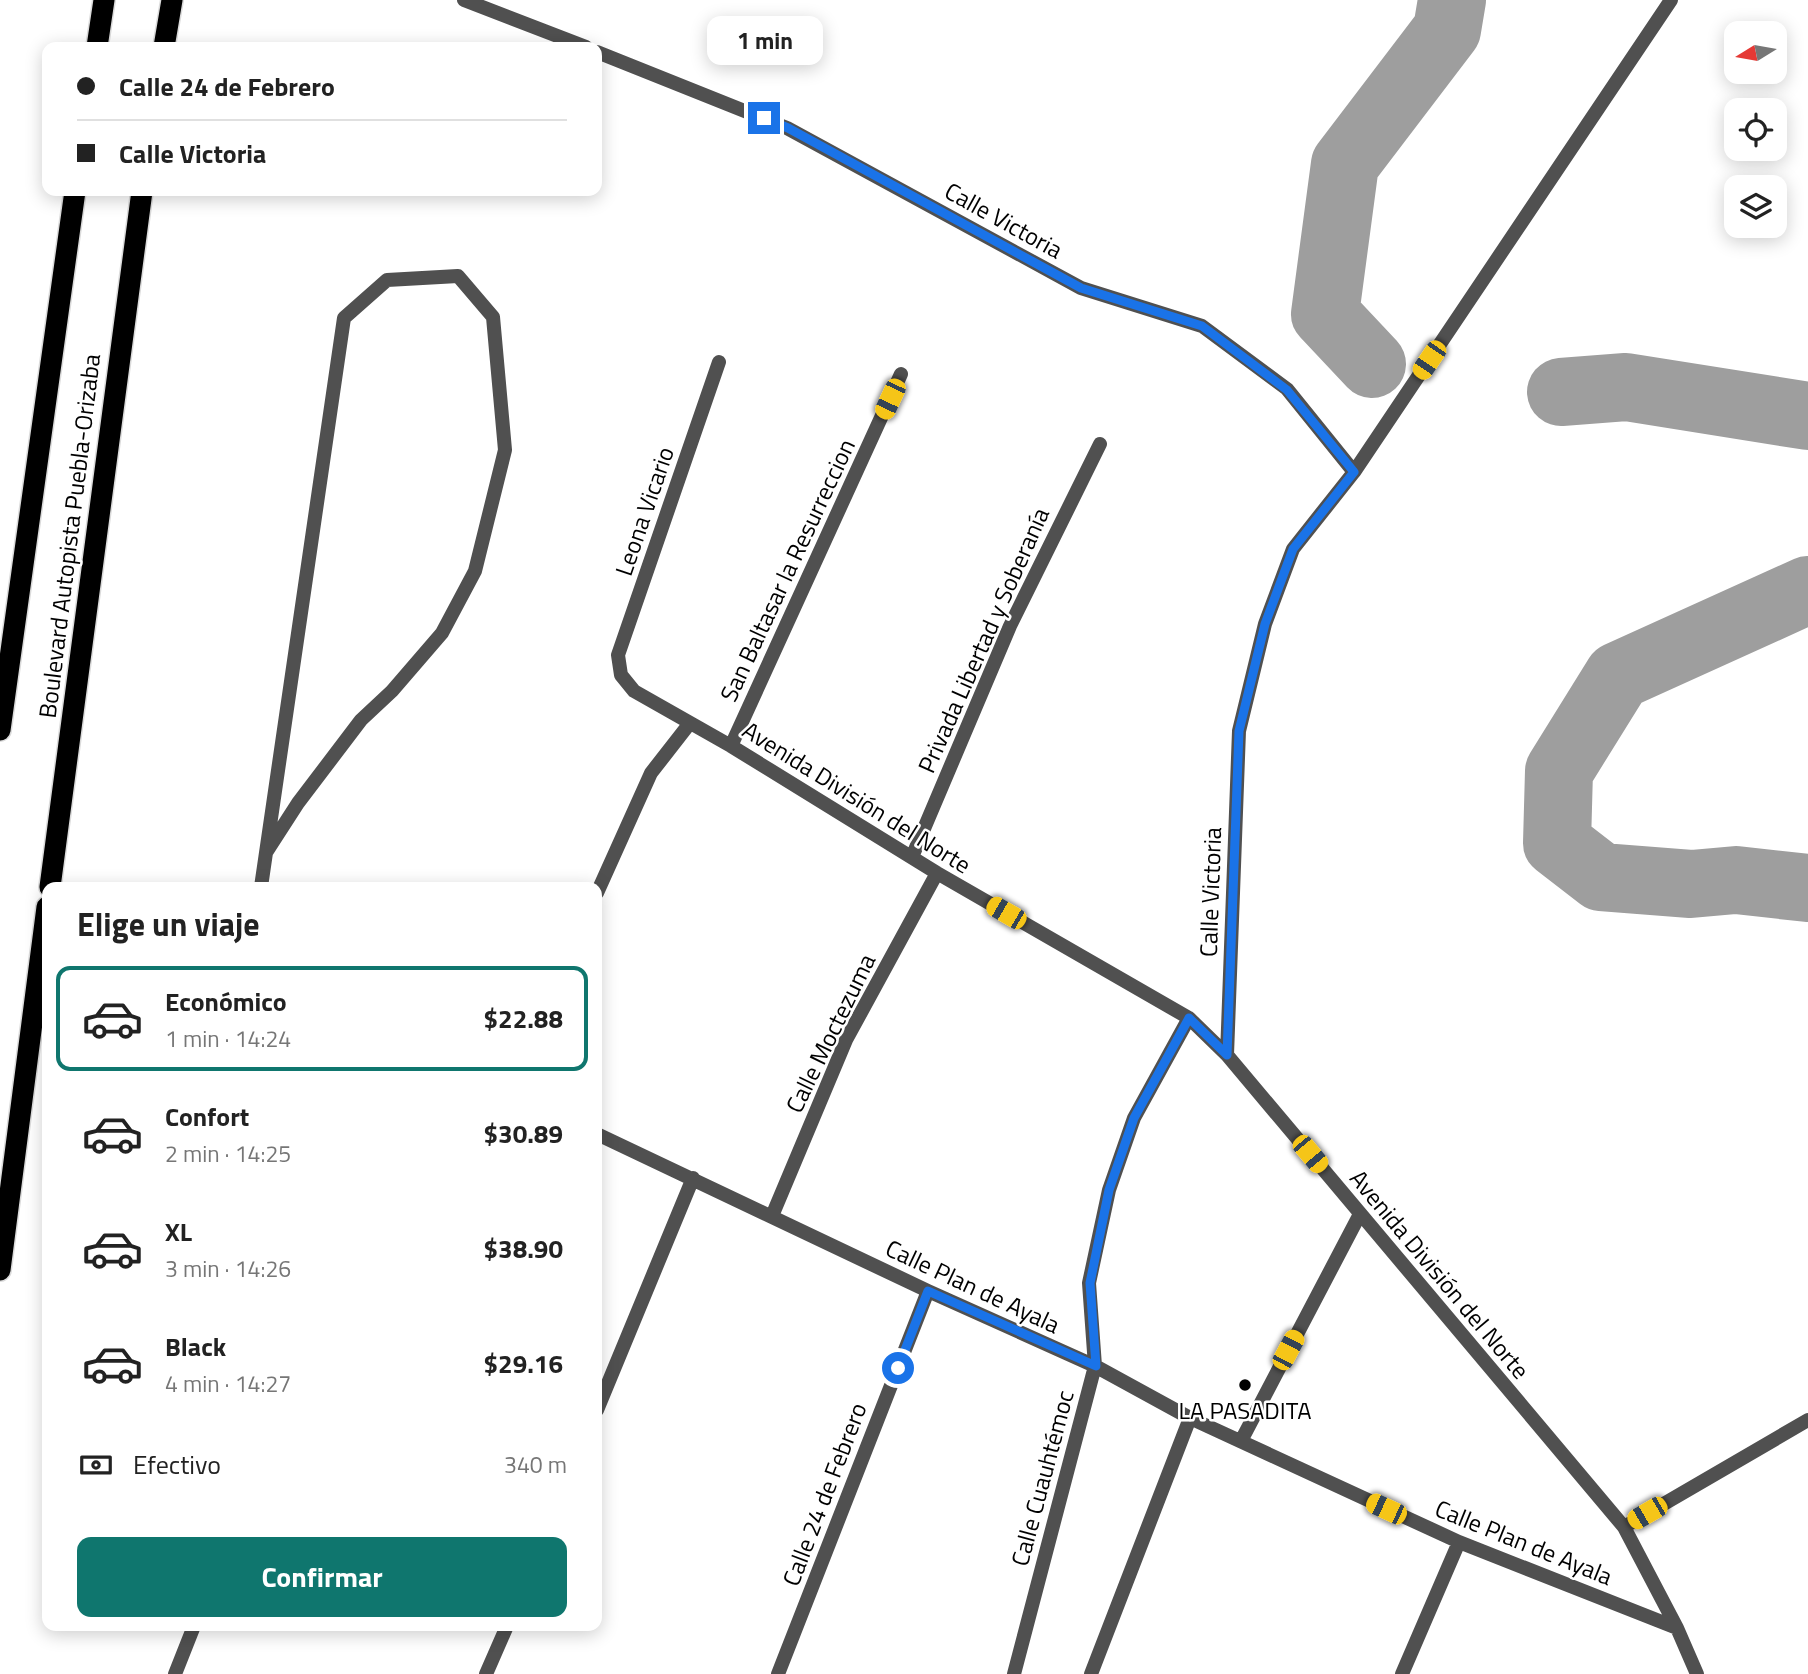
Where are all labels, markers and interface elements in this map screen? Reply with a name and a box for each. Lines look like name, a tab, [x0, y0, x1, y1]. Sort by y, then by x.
callout: 1 min	[706, 17, 822, 66]
north arrow	[1724, 21, 1787, 84]
map controls	[1724, 21, 1787, 238]
text: 1 min	[737, 23, 793, 58]
text: Calle 24 de Febrero	[119, 67, 335, 106]
button: locate	[1724, 98, 1787, 161]
route end	[748, 102, 780, 134]
text: Calle Victoria	[119, 134, 266, 173]
street label: Calle Victoria	[938, 173, 1070, 267]
button: layers	[1724, 175, 1787, 238]
car	[1409, 337, 1450, 383]
street label: Boulevard Autopista Puebla-Orizaba	[29, 352, 109, 720]
car	[872, 376, 909, 422]
street label: San Baltasar la Resurreccion	[710, 433, 864, 707]
street label: Leona Vicario	[605, 442, 683, 580]
street label: Privada Libertad y Soberanía	[908, 501, 1058, 779]
street label: Avenida División del Norte	[736, 712, 978, 882]
street label: Calle Victoria	[1190, 826, 1230, 958]
car	[983, 893, 1030, 933]
text: Elige un viaje	[77, 900, 260, 948]
street label: Calle Moctezuma	[776, 947, 884, 1119]
text: Económico	[165, 982, 287, 1021]
icon: car	[81, 987, 144, 1050]
text: $22.88	[484, 999, 563, 1038]
text: 1 min · 14:24	[165, 1021, 291, 1056]
text: Confort	[165, 1097, 249, 1136]
icon: car	[81, 1102, 144, 1165]
text: $30.89	[484, 1114, 563, 1153]
car	[1289, 1131, 1332, 1177]
text: 2 min · 14:25	[165, 1136, 291, 1171]
street label: Avenida División del Norte	[1342, 1161, 1538, 1387]
text: XL	[165, 1212, 192, 1251]
icon: car	[81, 1217, 144, 1280]
text: $38.90	[484, 1229, 563, 1268]
street label: Calle Plan de Ayala	[880, 1230, 1066, 1342]
text: 3 min · 14:26	[165, 1251, 291, 1286]
text: Black	[165, 1327, 226, 1366]
car	[1269, 1327, 1308, 1373]
icon: car	[81, 1332, 144, 1395]
text: $29.16	[484, 1344, 563, 1383]
route start	[882, 1352, 914, 1384]
text: 4 min · 14:27	[165, 1366, 291, 1401]
marker: LA PASADITA	[1237, 1377, 1253, 1393]
street label: Calle Cuauhtémoc	[1001, 1386, 1083, 1570]
place label: LA PASADITA	[1179, 1392, 1311, 1428]
street label: Calle 24 de Febrero	[772, 1397, 876, 1591]
text: Efectivo	[133, 1445, 221, 1484]
icon: cash	[77, 1446, 115, 1484]
text: 340 m	[504, 1447, 567, 1482]
street label: Calle Plan de Ayala	[1430, 1490, 1618, 1594]
car	[1363, 1491, 1410, 1527]
car	[1624, 1493, 1671, 1533]
button: Confirmar	[77, 1537, 567, 1617]

